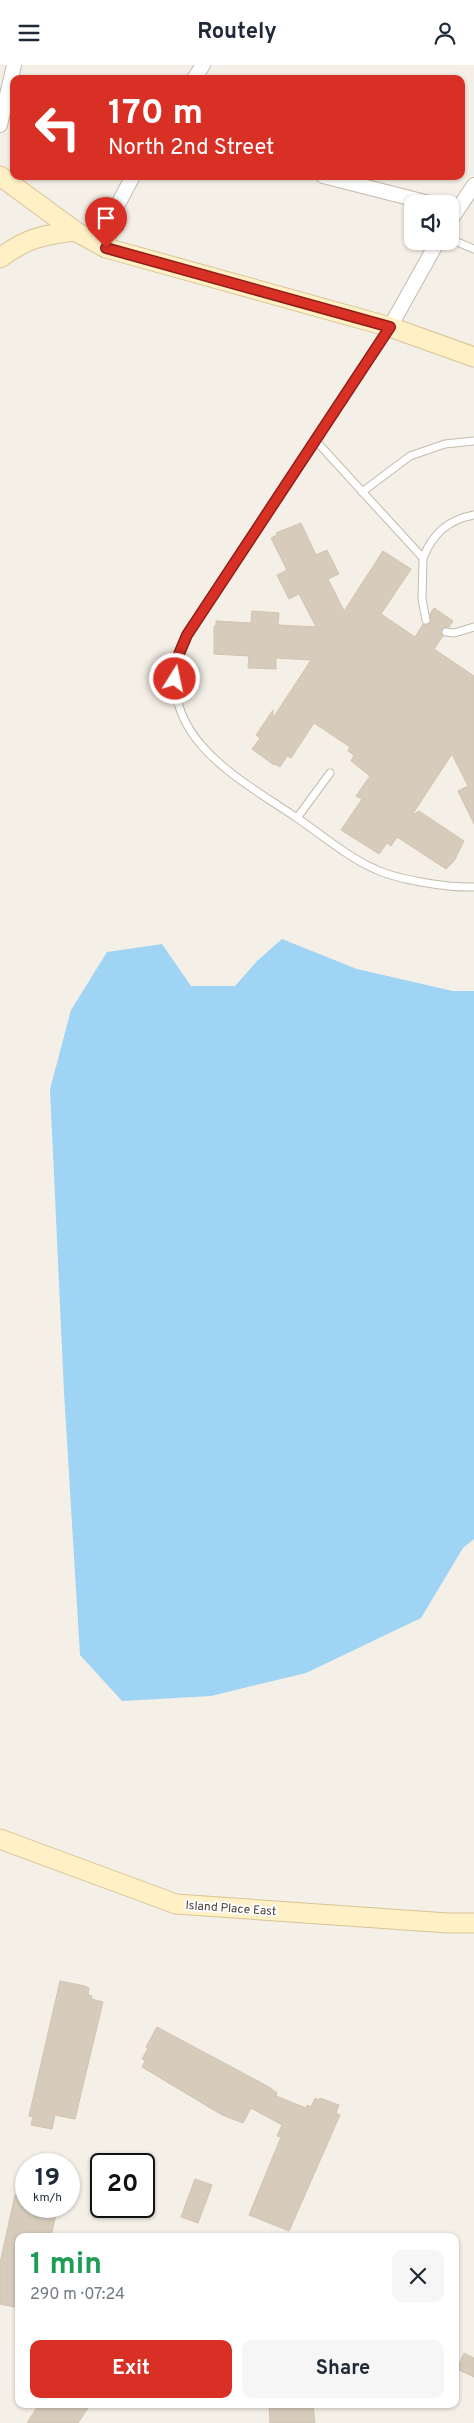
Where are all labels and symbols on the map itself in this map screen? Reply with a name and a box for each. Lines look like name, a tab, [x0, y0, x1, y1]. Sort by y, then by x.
pin	[85, 197, 127, 248]
position arrow	[148, 652, 200, 704]
street label: Island Place East	[185, 1898, 277, 1920]
speed limit sign: 20	[90, 2153, 155, 2218]

